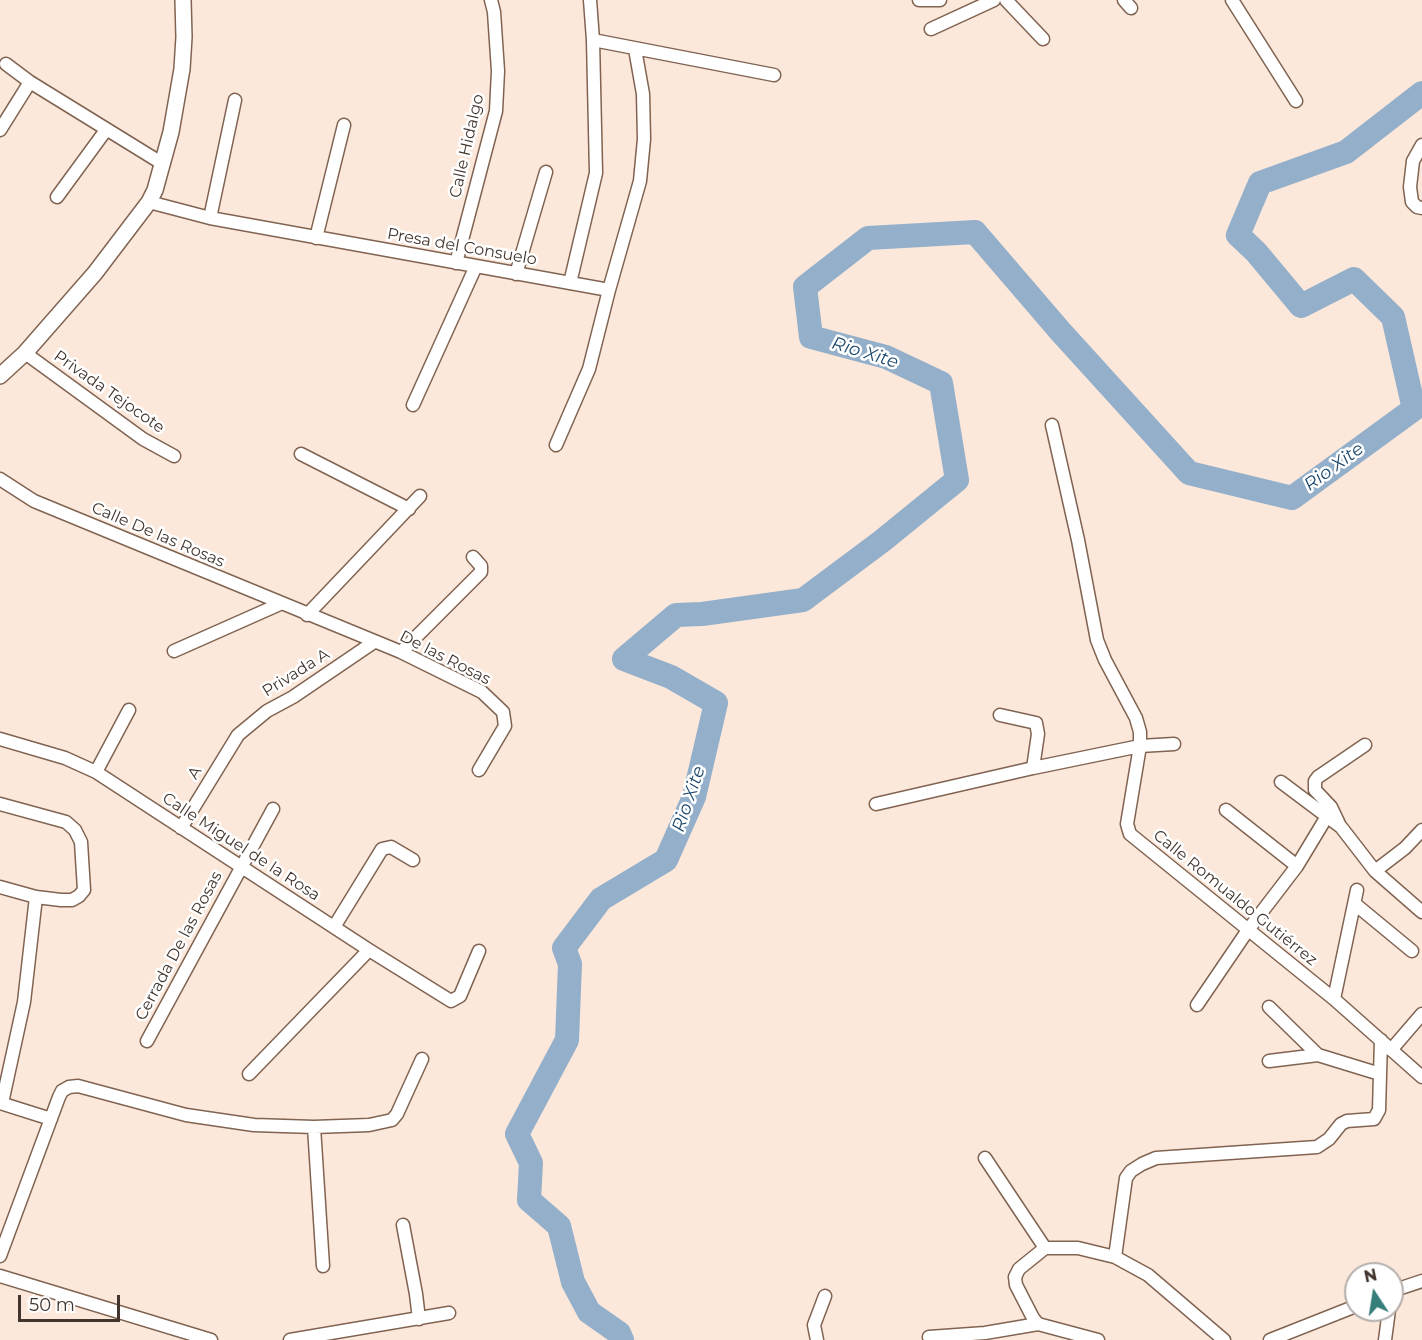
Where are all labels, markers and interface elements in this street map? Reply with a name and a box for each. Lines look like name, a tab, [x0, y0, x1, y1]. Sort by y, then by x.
street label: Calle Hidalgo	[446, 92, 488, 200]
street label: Presa del Consuelo	[386, 224, 538, 270]
water label: Rio Xite	[829, 333, 901, 373]
street label: Privada Tejocote	[50, 347, 168, 437]
water label: Rio Xite	[1300, 438, 1368, 496]
street label: Calle De las Rosas	[89, 498, 227, 572]
street label: De las Rosas	[396, 627, 494, 689]
street label: Privada A	[259, 645, 333, 701]
street label: A	[184, 763, 206, 783]
water label: Rio Xite	[668, 763, 710, 835]
street label: Calle Miguel de la Rosa	[159, 789, 323, 905]
street label: Calle Romualdo Gutiérrez	[1149, 826, 1321, 970]
street label: Cerrada De las Rosas	[132, 868, 226, 1024]
north arrow	[1344, 1262, 1404, 1322]
text: N	[1362, 1265, 1379, 1286]
scale bar	[21, 1283, 123, 1321]
text: 50 m	[29, 1294, 75, 1316]

